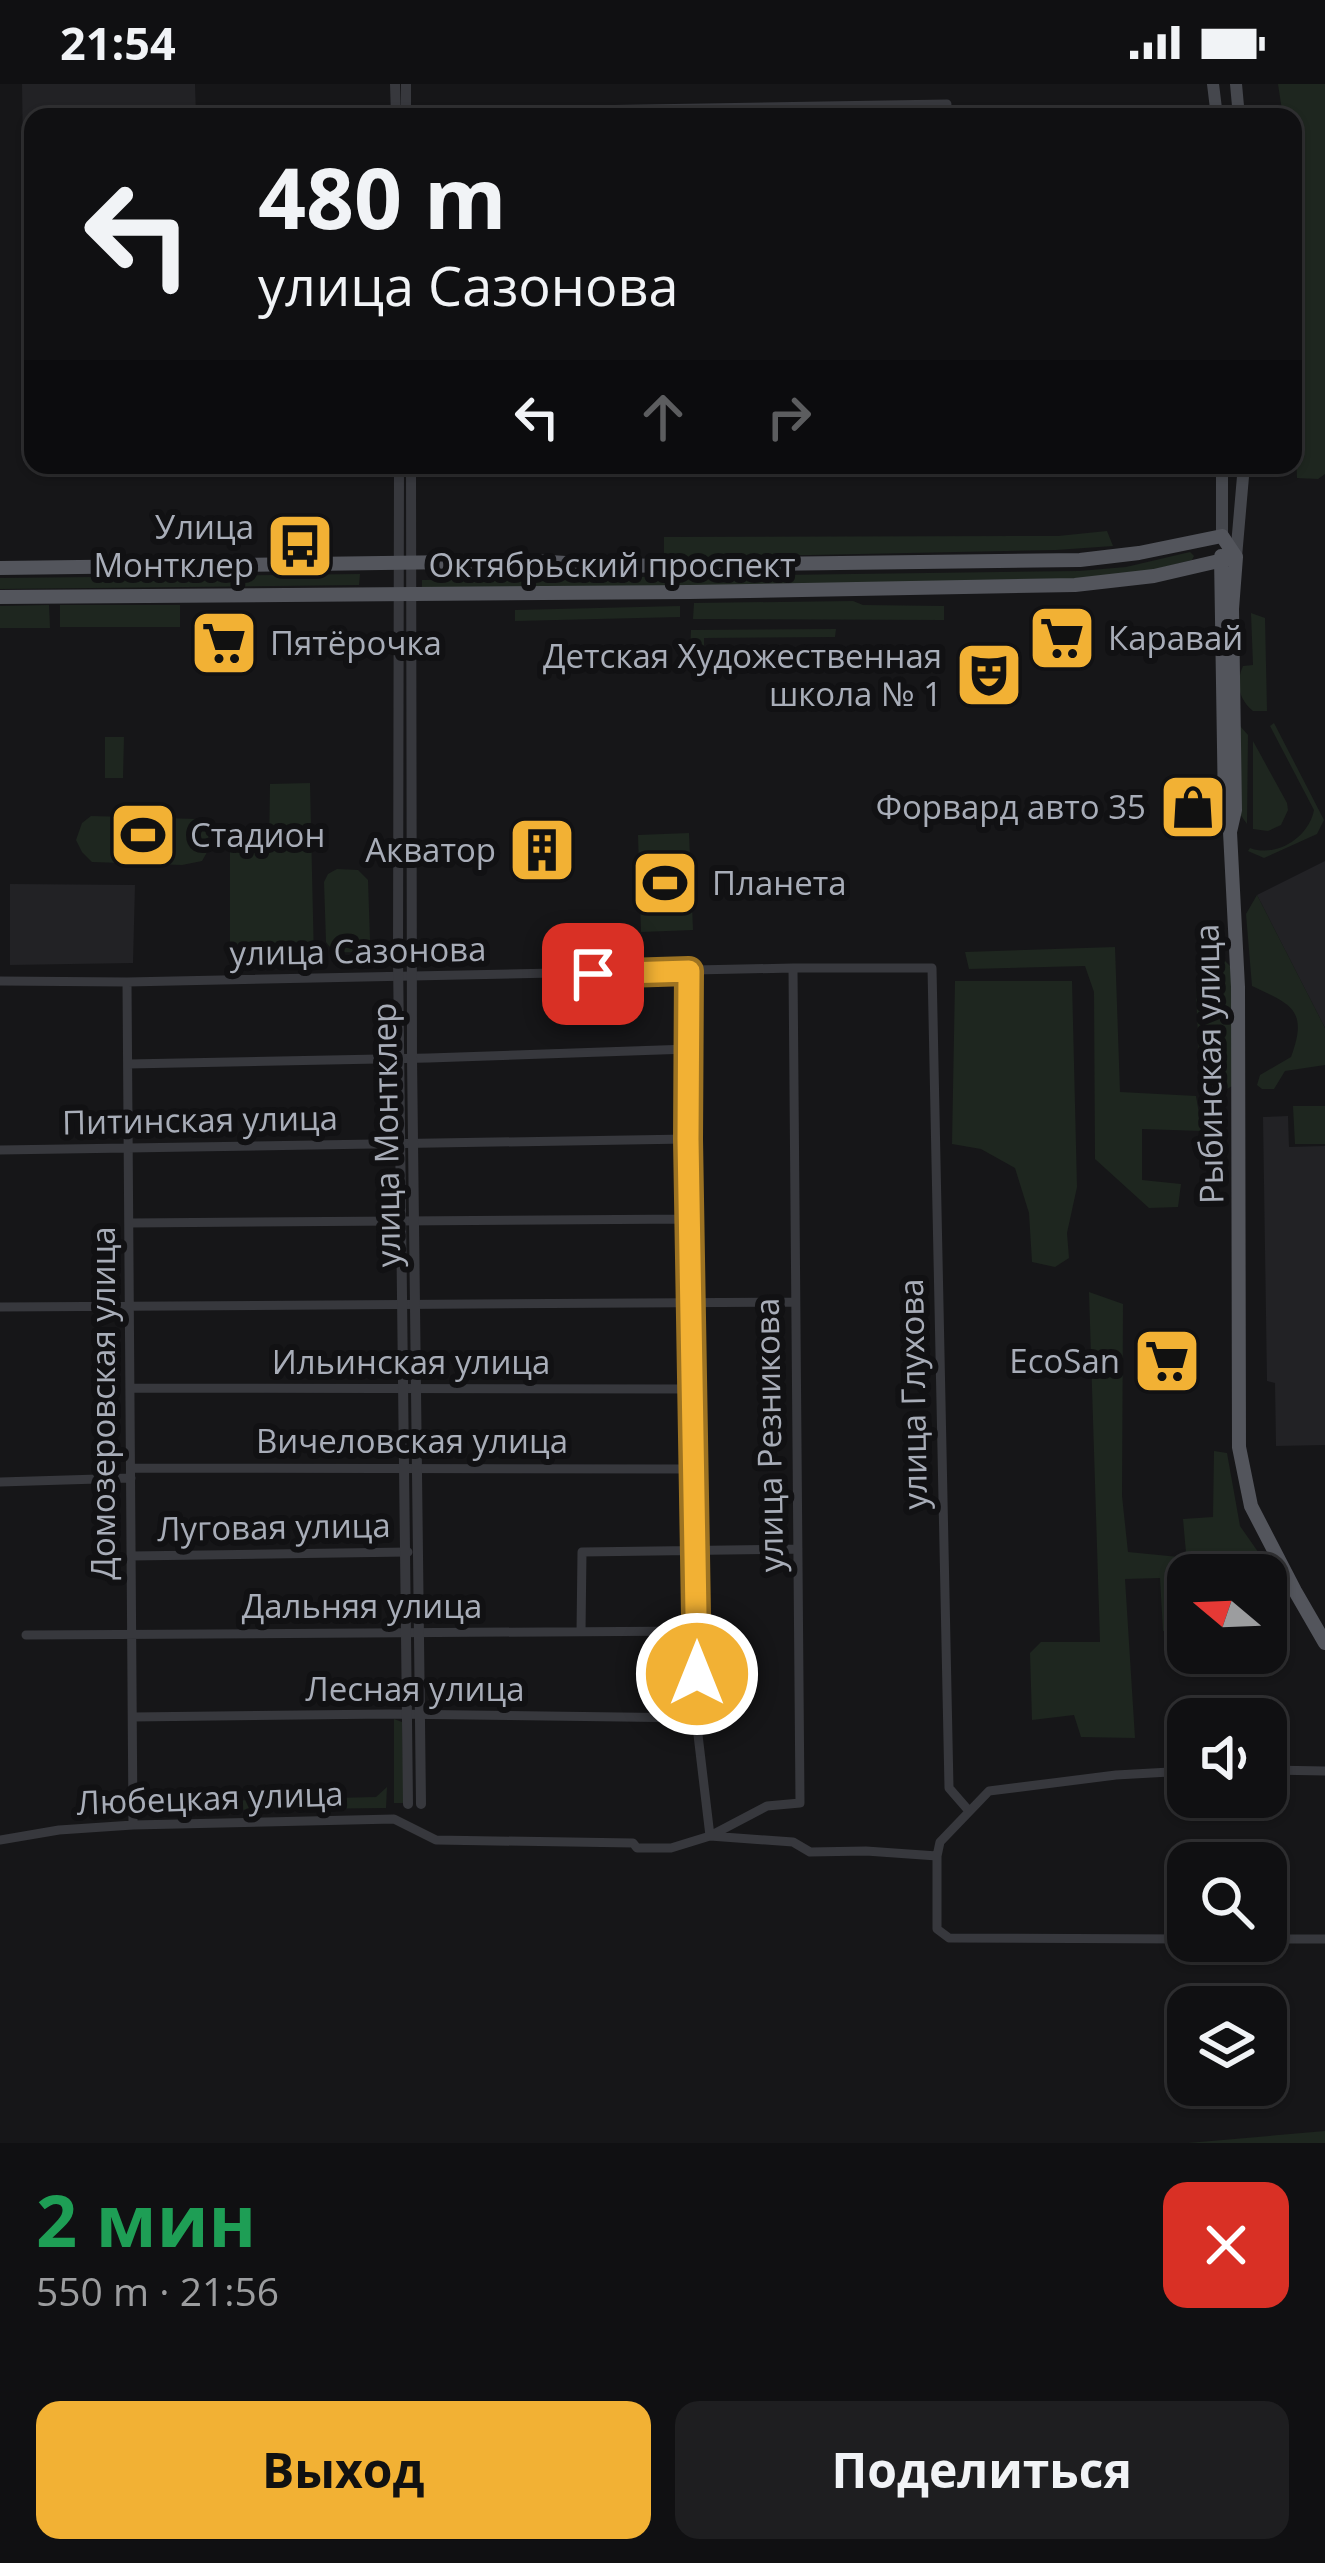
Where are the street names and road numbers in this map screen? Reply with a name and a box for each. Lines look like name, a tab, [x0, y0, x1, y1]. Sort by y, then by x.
street label: Октябрьский проспект	[428, 542, 796, 587]
street label: Рыбинская улица	[1184, 924, 1233, 1204]
street label: улица Сазонова	[229, 926, 487, 975]
street label: улица Монтклер	[361, 1002, 410, 1268]
street label: Питинская улица	[62, 1095, 338, 1144]
street label: Домозеровская улица	[80, 1226, 125, 1580]
street label: улица Глухова	[888, 1278, 937, 1510]
street label: улица Резникова	[744, 1297, 793, 1573]
street label: Ильинская улица	[272, 1339, 550, 1384]
street label: Вичеловская улица	[256, 1418, 568, 1463]
street label: Луговая улица	[157, 1502, 391, 1551]
street label: Дальняя улица	[242, 1583, 482, 1628]
street label: Лесная улица	[306, 1666, 525, 1711]
street label: Любецкая улица	[76, 1770, 344, 1825]

